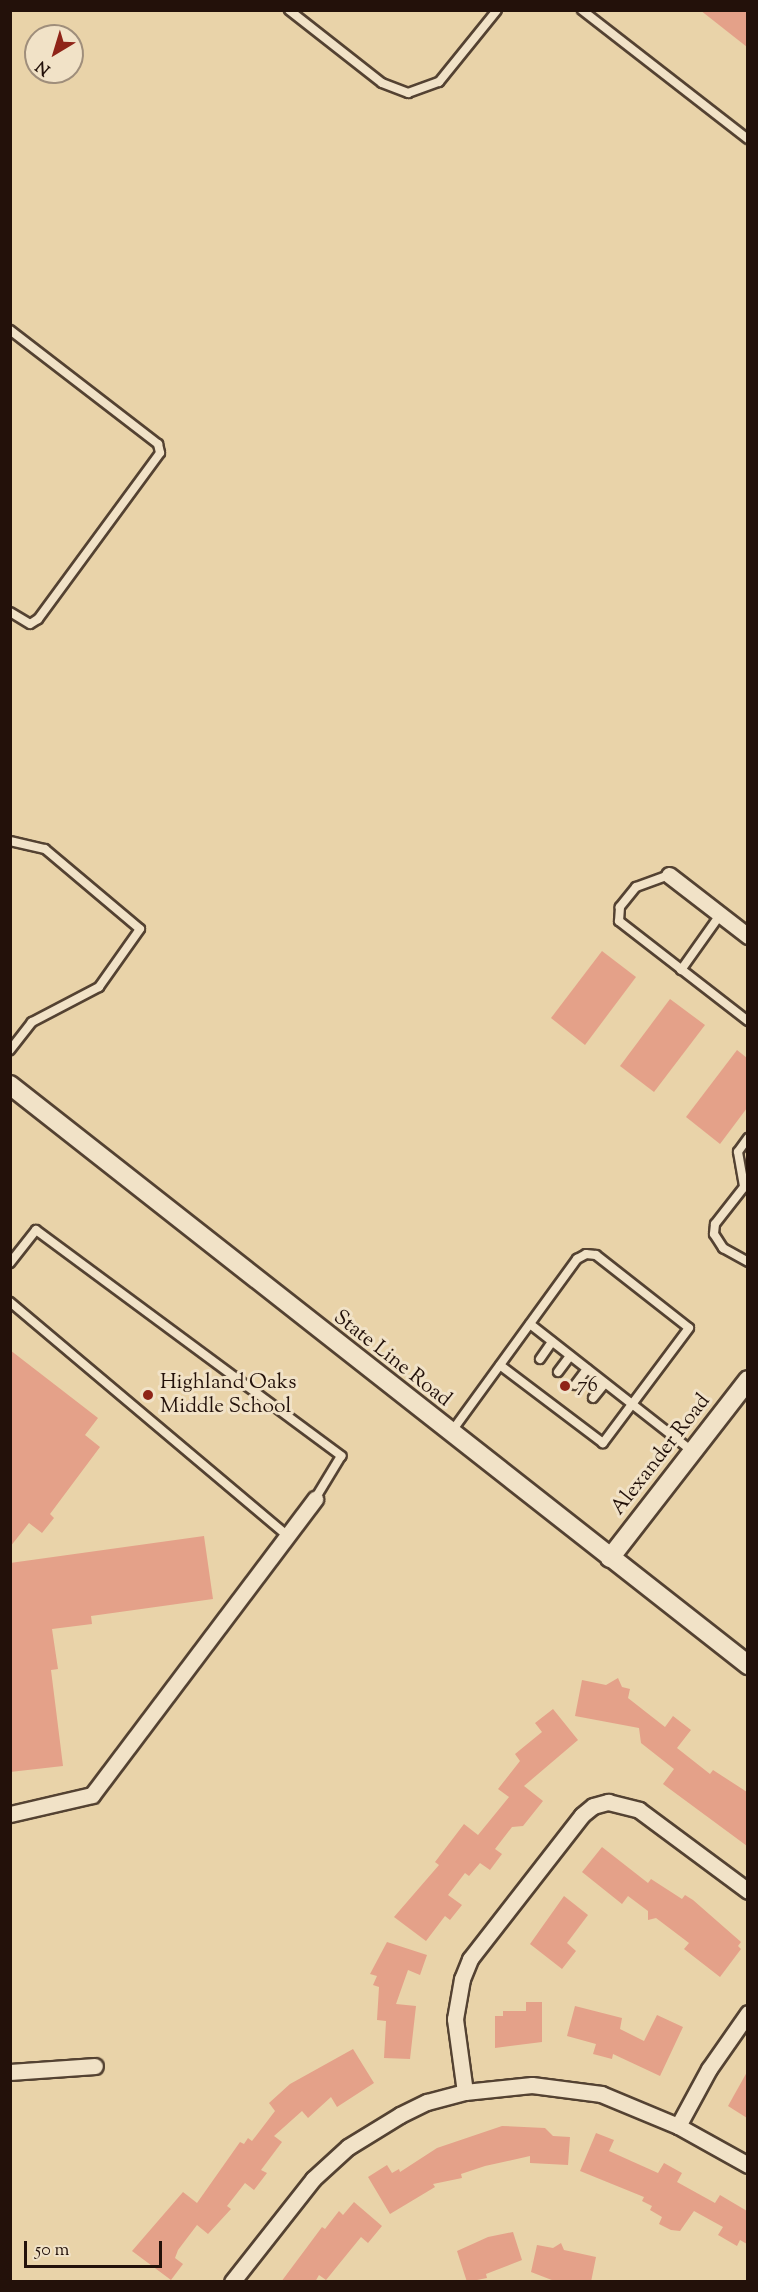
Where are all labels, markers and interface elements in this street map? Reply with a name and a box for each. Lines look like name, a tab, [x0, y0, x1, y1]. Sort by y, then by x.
north arrow	[24, 24, 84, 84]
text: N	[32, 54, 56, 80]
street label: State Line Road	[328, 1305, 456, 1413]
place label: Highland Oaks Middle School	[160, 1370, 296, 1420]
place label: 76	[577, 1373, 598, 1399]
marker: 76	[558, 1379, 572, 1393]
marker: Highland Oaks Middle School	[141, 1388, 155, 1402]
street label: Alexander Road	[606, 1389, 716, 1521]
scale bar	[27, 2229, 165, 2267]
text: 50 m	[35, 2238, 69, 2264]

